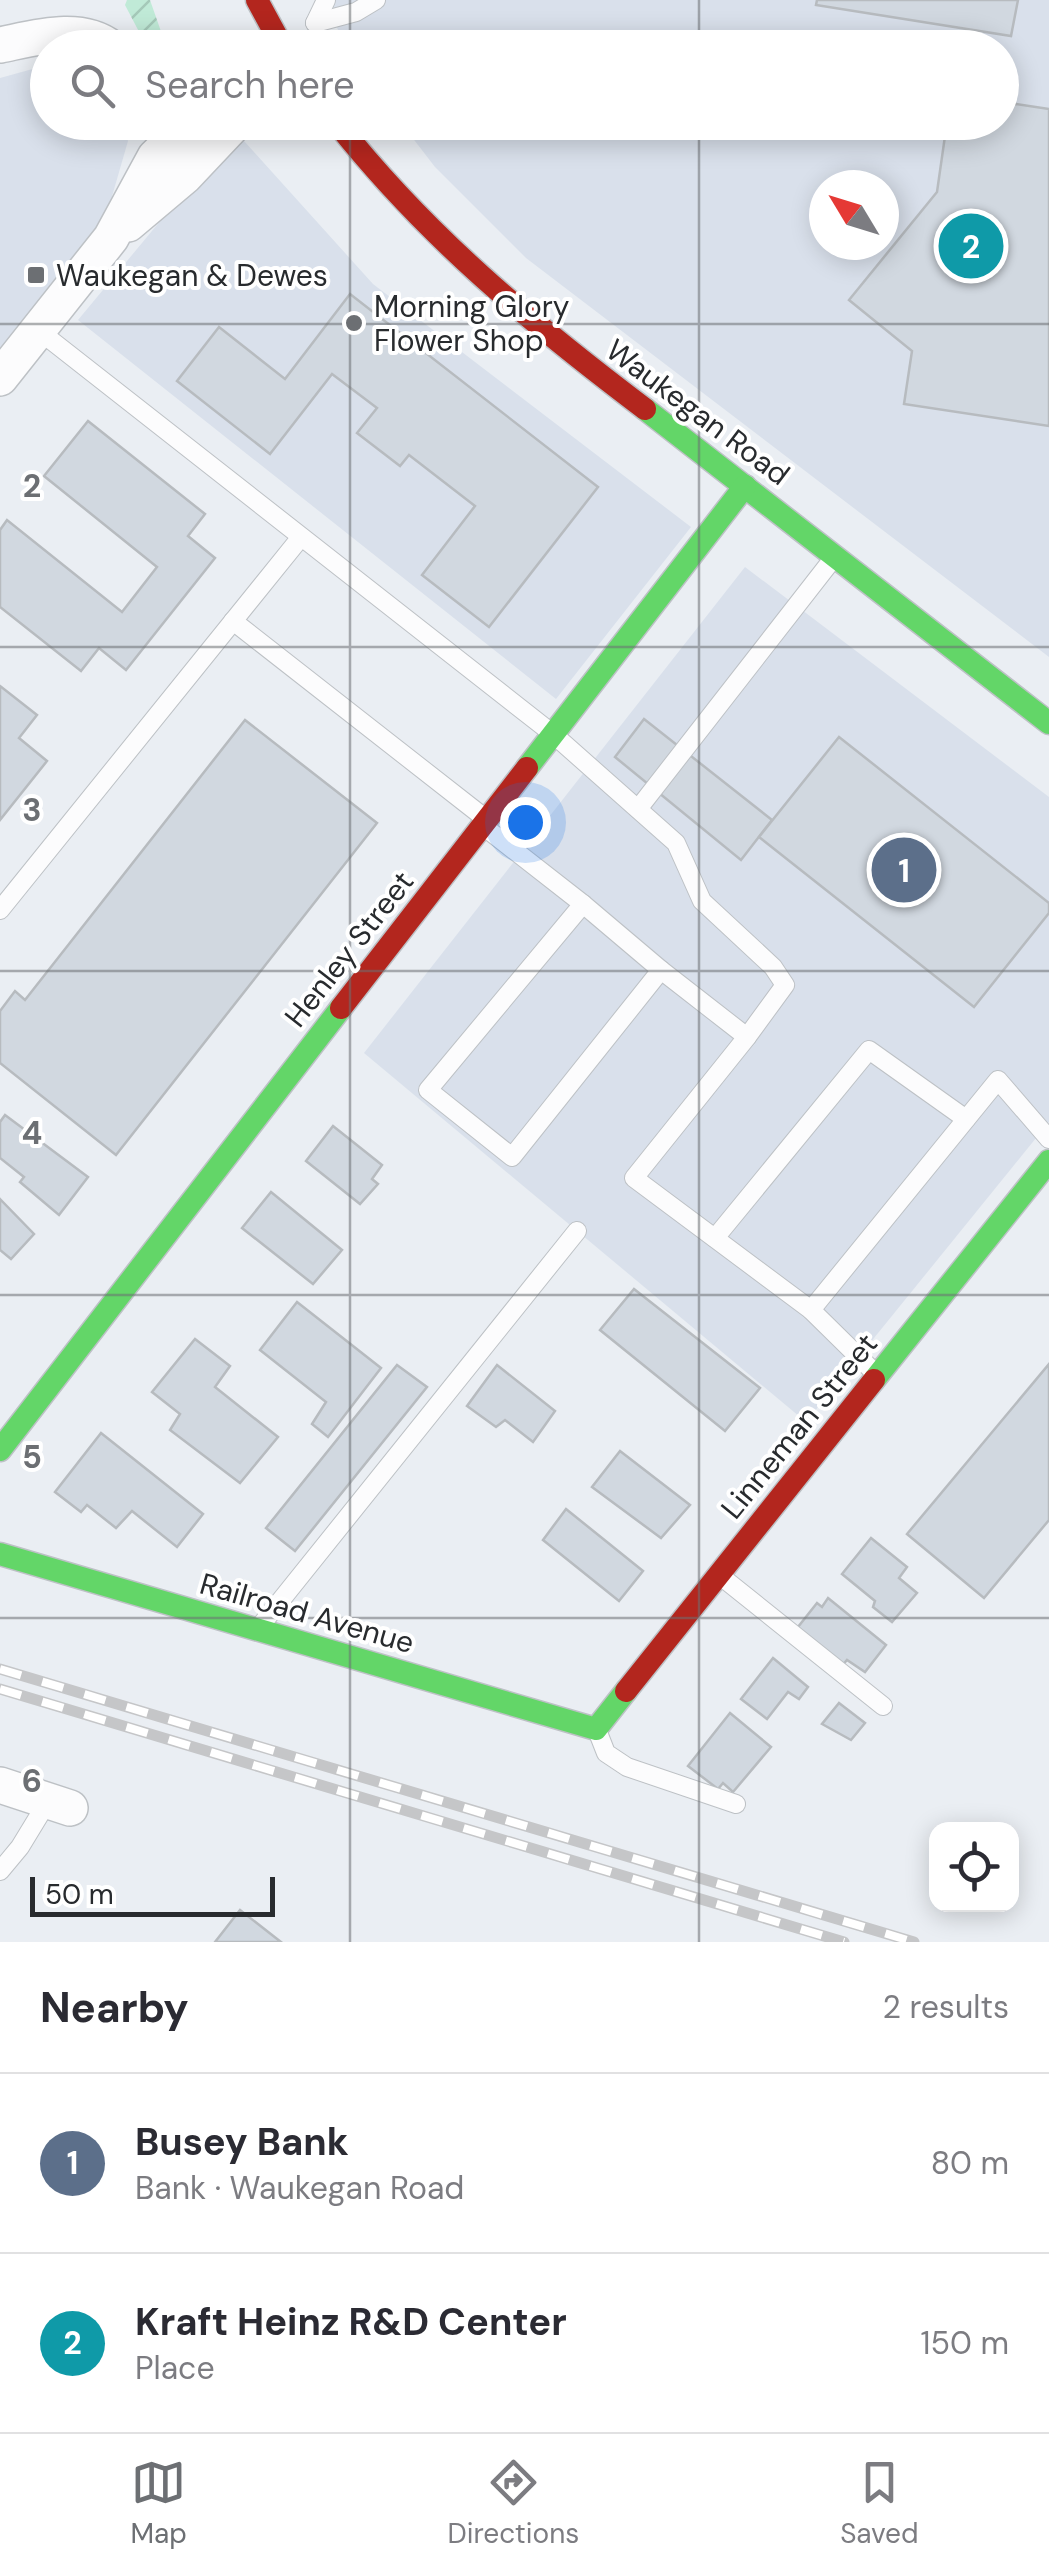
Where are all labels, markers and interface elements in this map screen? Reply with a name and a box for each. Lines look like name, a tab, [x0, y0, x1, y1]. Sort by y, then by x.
search box	[30, 30, 1019, 140]
icon: search	[65, 58, 120, 113]
text: Search here	[145, 60, 355, 110]
north arrow	[809, 170, 899, 260]
pin: 2	[938, 208, 1004, 284]
place label: Waukegan & Dewes	[56, 256, 328, 295]
marker: Waukegan & Dewes	[25, 264, 47, 286]
place label: Morning Glory Flower Shop	[374, 287, 570, 360]
marker: Morning Glory Flower Shop	[343, 312, 365, 334]
street label: Waukegan Road	[598, 330, 798, 494]
text: 2	[23, 465, 41, 507]
text: 3	[22, 789, 42, 831]
your location	[500, 797, 551, 848]
pin: 1	[872, 832, 936, 908]
street label: Henley Street	[276, 863, 422, 1035]
text: 4	[22, 1112, 42, 1154]
street label: Linneman Street	[712, 1325, 886, 1527]
text: 5	[22, 1436, 42, 1478]
street label: Railroad Avenue	[195, 1564, 419, 1662]
text: 6	[22, 1760, 42, 1802]
map controls	[929, 1822, 1019, 1912]
button: locate	[929, 1822, 1019, 1912]
scale bar	[30, 1872, 275, 1916]
text: 50 m	[45, 1876, 114, 1913]
text: Nearby	[40, 1980, 189, 2035]
text: 2 results	[883, 1986, 1009, 2028]
text: Busey Bank	[135, 2117, 349, 2167]
text: 1	[67, 2142, 78, 2184]
text: 80 m	[931, 2142, 1009, 2184]
text: Bank · Waukegan Road	[135, 2167, 464, 2209]
text: Kraft Heinz R&D Center	[135, 2297, 567, 2347]
text: 2	[63, 2322, 82, 2364]
text: 150 m	[921, 2322, 1009, 2364]
text: Place	[135, 2347, 215, 2389]
tab: Map	[130, 2455, 187, 2552]
tab: Directions	[448, 2455, 579, 2552]
tab: Saved	[840, 2455, 919, 2552]

